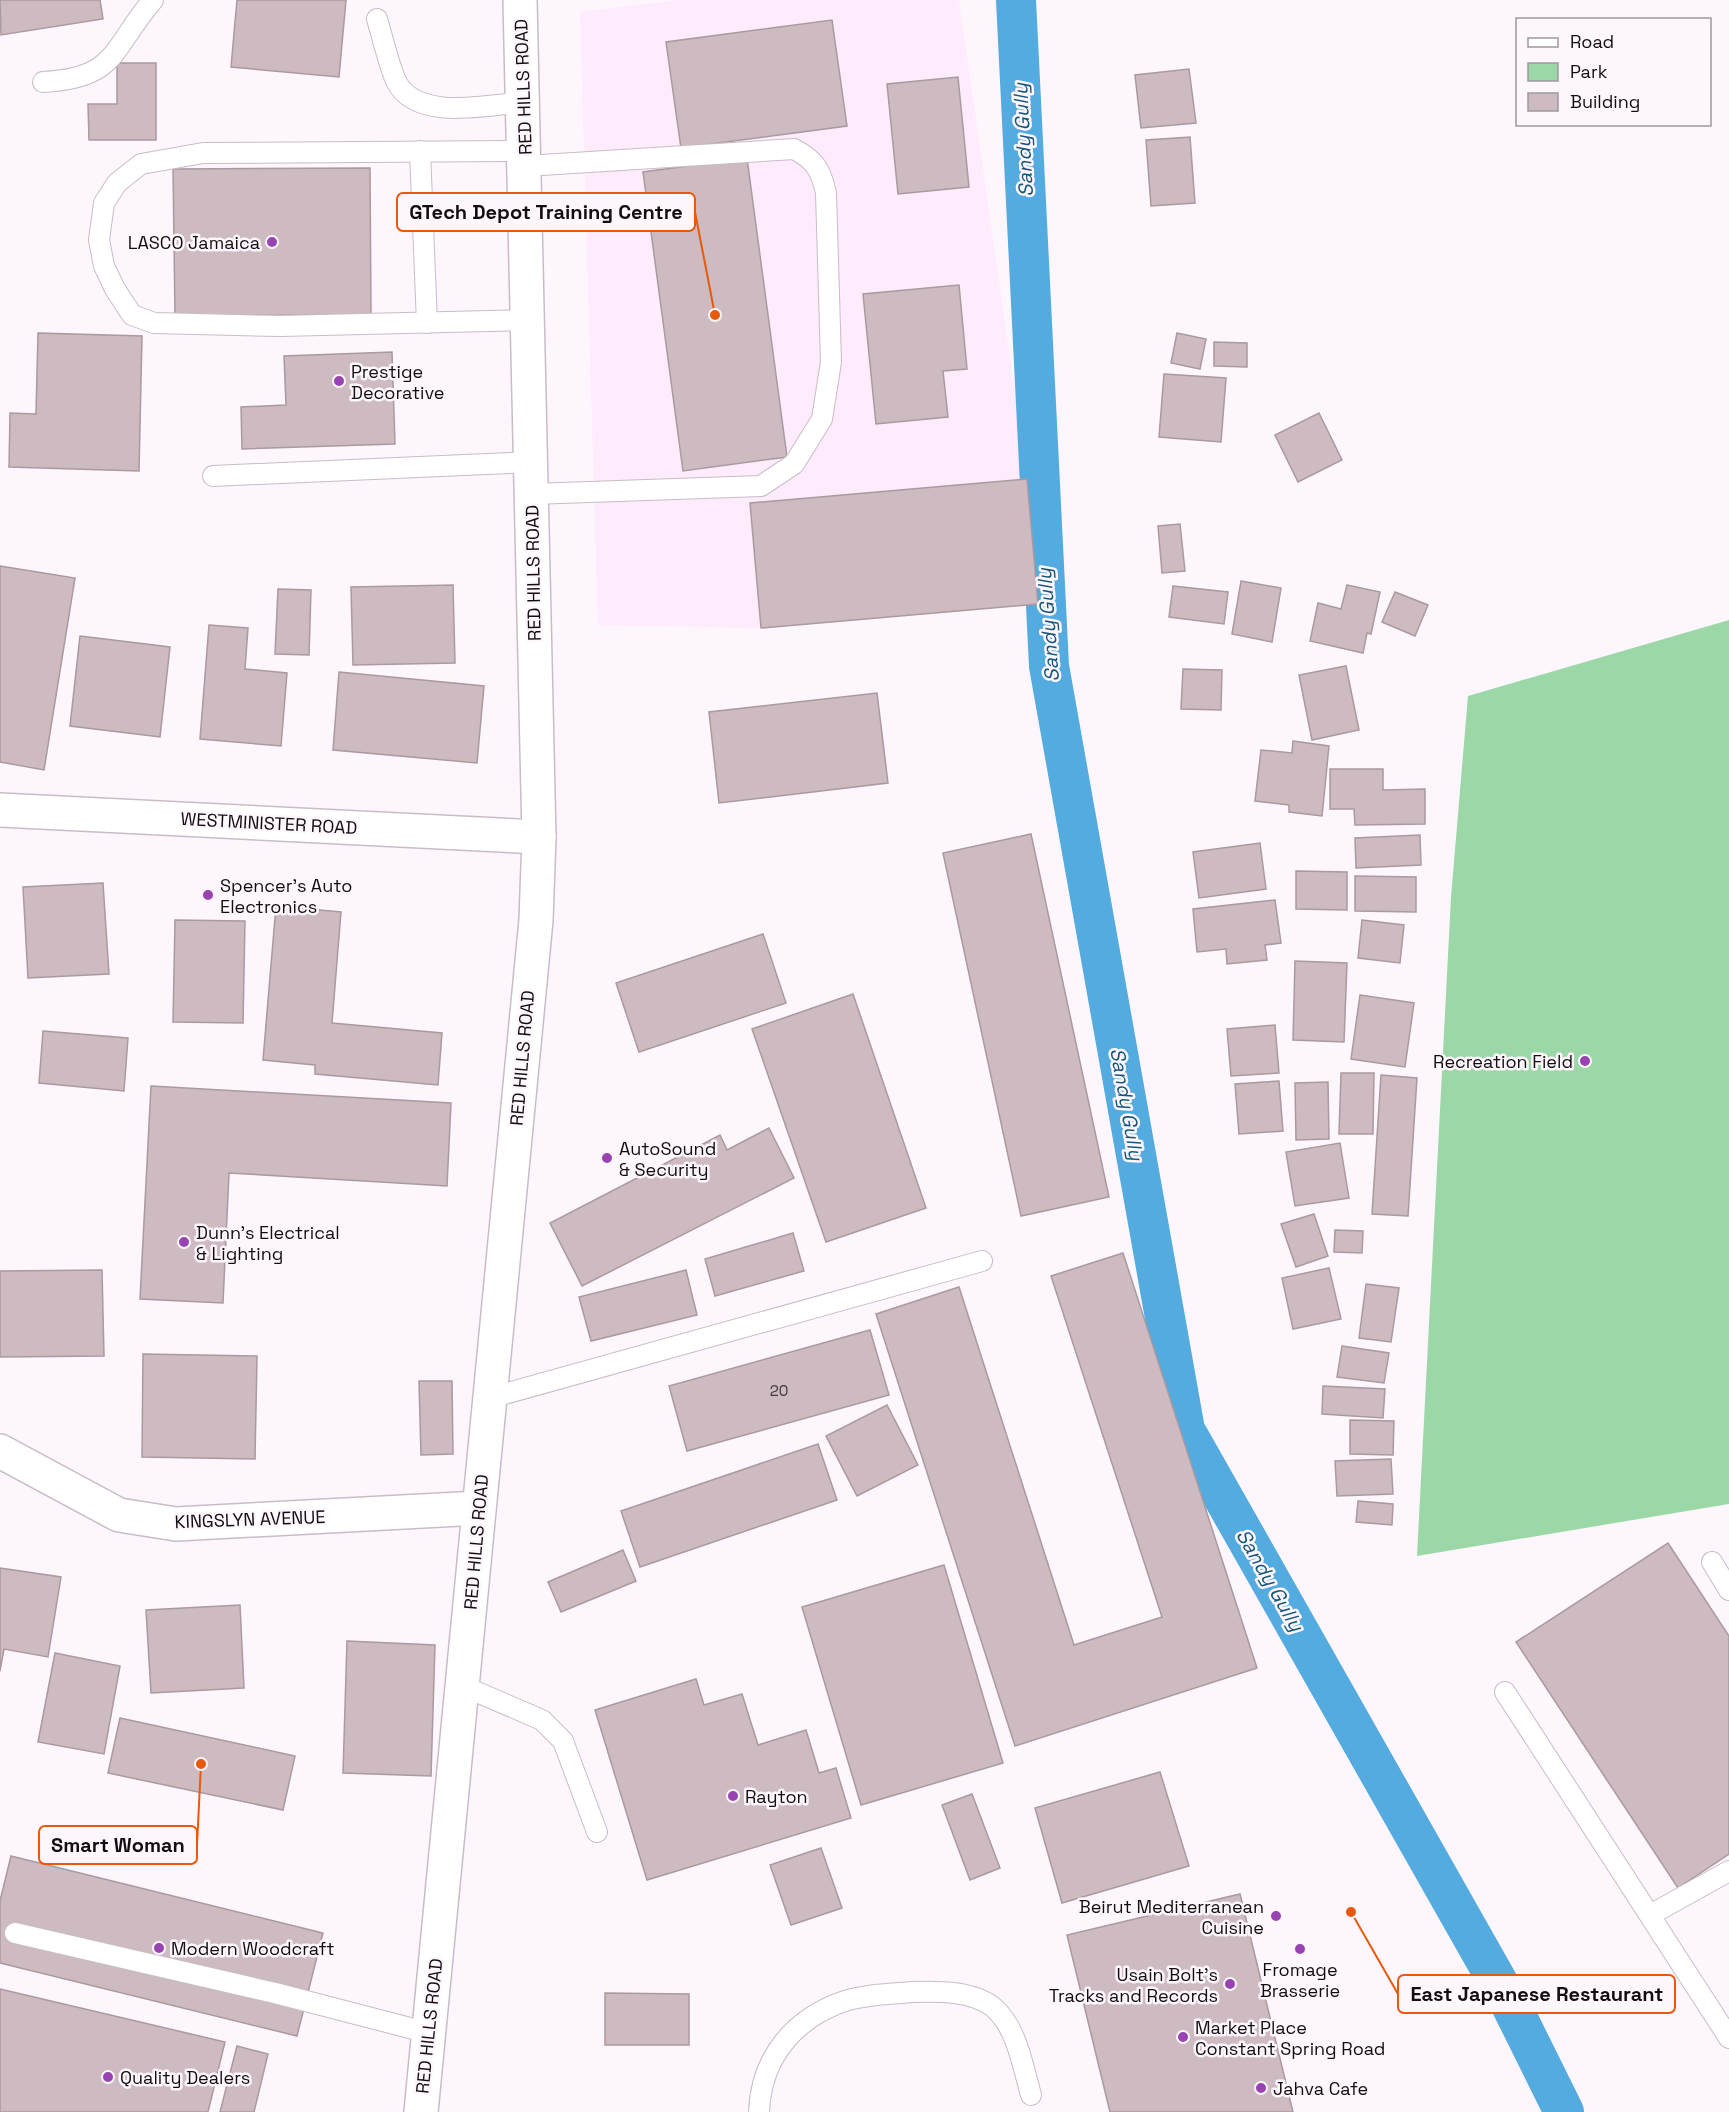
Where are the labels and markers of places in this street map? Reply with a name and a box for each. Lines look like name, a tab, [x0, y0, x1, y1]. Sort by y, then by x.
callout: GTech Depot Training Centre	[397, 193, 695, 231]
place label: LASCO Jamaica	[128, 231, 260, 254]
marker: LASCO Jamaica	[265, 235, 279, 249]
place label: Prestige Decorative	[351, 360, 444, 404]
marker: Prestige Decorative	[332, 374, 346, 388]
place label: Spencer's Auto Electronics	[220, 874, 352, 918]
marker: Spencer's Auto Electronics	[201, 888, 215, 902]
place label: Recreation Field	[1433, 1050, 1573, 1073]
marker: Recreation Field	[1578, 1054, 1592, 1068]
place label: AutoSound & Security	[619, 1137, 716, 1181]
marker: AutoSound & Security	[600, 1151, 614, 1165]
place label: Dunn's Electrical & Lighting	[196, 1221, 340, 1265]
marker: Dunn's Electrical & Lighting	[177, 1235, 191, 1249]
place label: Rayton	[745, 1785, 808, 1808]
marker: Rayton	[726, 1789, 740, 1803]
callout: Smart Woman	[39, 1826, 197, 1864]
place label: Beirut Mediterranean Cuisine	[1079, 1895, 1264, 1939]
marker: Beirut Mediterranean Cuisine	[1269, 1909, 1283, 1923]
place label: Modern Woodcraft	[171, 1937, 335, 1960]
marker: Modern Woodcraft	[152, 1941, 166, 1955]
marker: Fromage Brasserie	[1293, 1942, 1307, 1956]
place label: Fromage Brasserie	[1260, 1958, 1340, 2002]
place label: Usain Bolt's Tracks and Records	[1049, 1963, 1218, 2007]
callout: East Japanese Restaurant	[1398, 1975, 1675, 2013]
marker: Usain Bolt's Tracks and Records	[1223, 1977, 1237, 1991]
place label: Market Place Constant Spring Road	[1195, 2016, 1385, 2060]
marker: Market Place Constant Spring Road	[1176, 2030, 1190, 2044]
place label: Quality Dealers	[120, 2066, 250, 2089]
marker: Quality Dealers	[101, 2070, 115, 2084]
place label: Jahva Cafe	[1273, 2077, 1368, 2100]
marker: Jahva Cafe	[1254, 2081, 1268, 2095]

